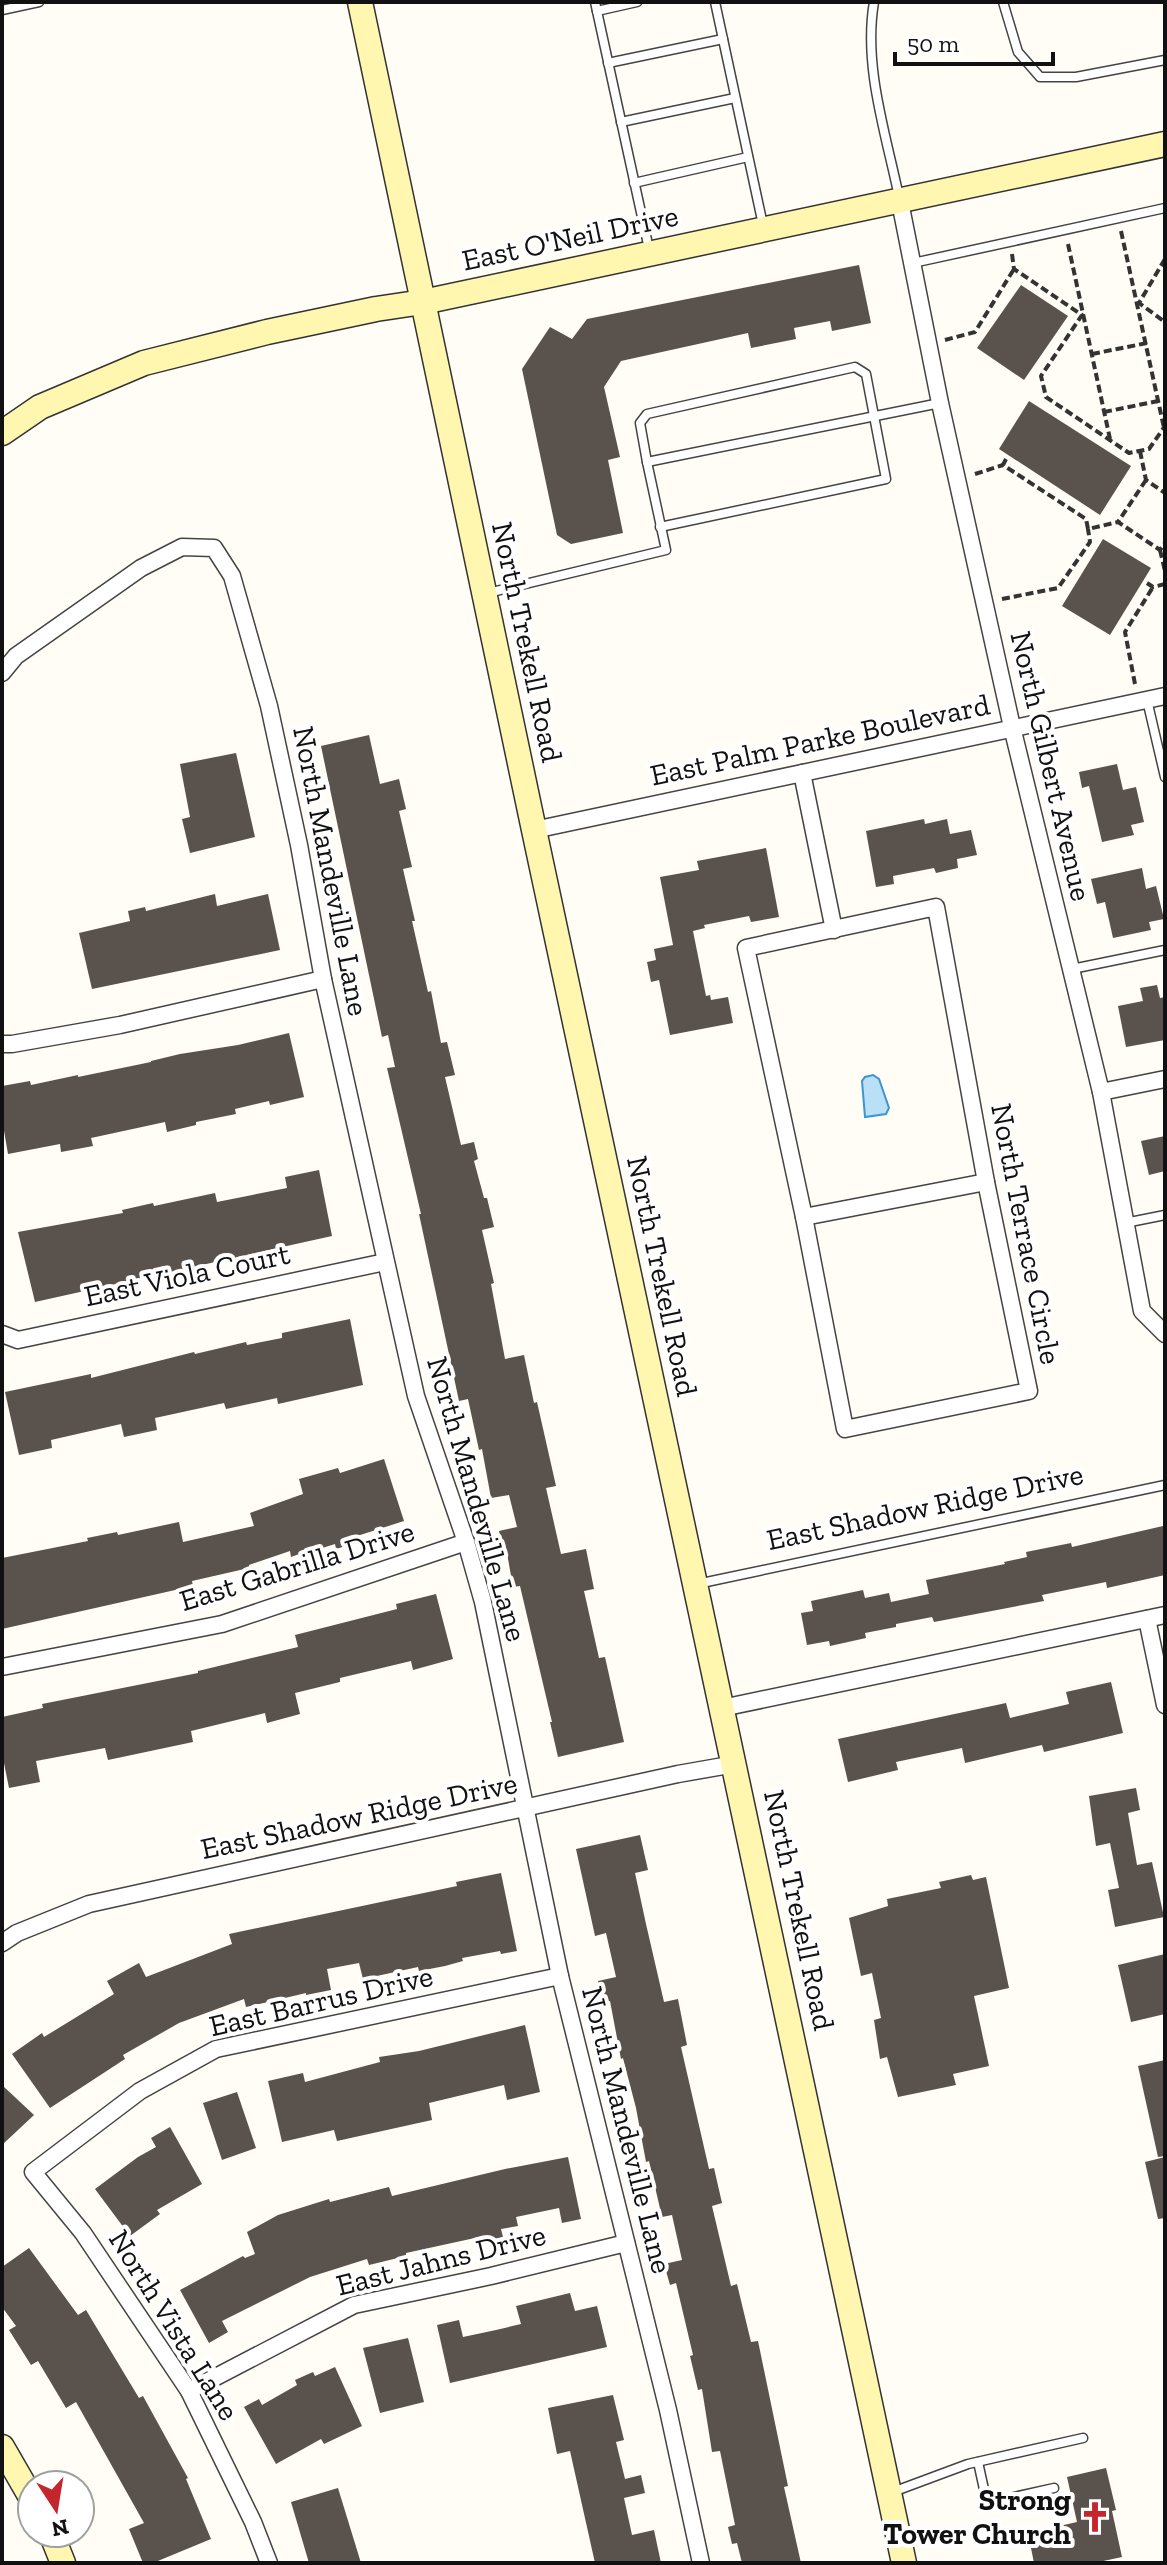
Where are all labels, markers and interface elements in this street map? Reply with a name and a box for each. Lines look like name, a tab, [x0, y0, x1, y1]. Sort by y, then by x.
scale bar	[895, 16, 1053, 66]
text: 50 m	[907, 29, 960, 58]
street label: East O'Neil Drive	[459, 198, 681, 278]
street label: North Trekell Road	[484, 519, 570, 766]
street label: North Gilbert Avenue	[1002, 628, 1100, 904]
street label: East Palm Parke Boulevard	[647, 686, 994, 794]
street label: North Mandeville Lane	[285, 723, 377, 1019]
street label: North Terrace Circle	[983, 1101, 1069, 1367]
street label: North Trekell Road	[619, 1153, 705, 1400]
street label: East Viola Court	[81, 1236, 293, 1314]
street label: North Mandeville Lane	[419, 1353, 535, 1645]
street label: East Shadow Ridge Drive	[764, 1456, 1086, 1558]
street label: East Gabrilla Drive	[175, 1513, 419, 1619]
street label: East Shadow Ridge Drive	[198, 1765, 520, 1867]
street label: North Trekell Road	[756, 1787, 842, 2034]
street label: East Barrus Drive	[206, 1958, 436, 2044]
street label: North Mandeville Lane	[574, 1983, 680, 2277]
street label: East Jahns Drive	[333, 2217, 549, 2303]
street label: North Vista Lane	[101, 2223, 247, 2427]
north arrow	[16, 2469, 96, 2549]
place label: Strong Tower Church	[883, 2482, 1072, 2552]
church icon: Strong Tower Church	[1078, 2500, 1112, 2534]
text: N	[49, 2513, 71, 2543]

